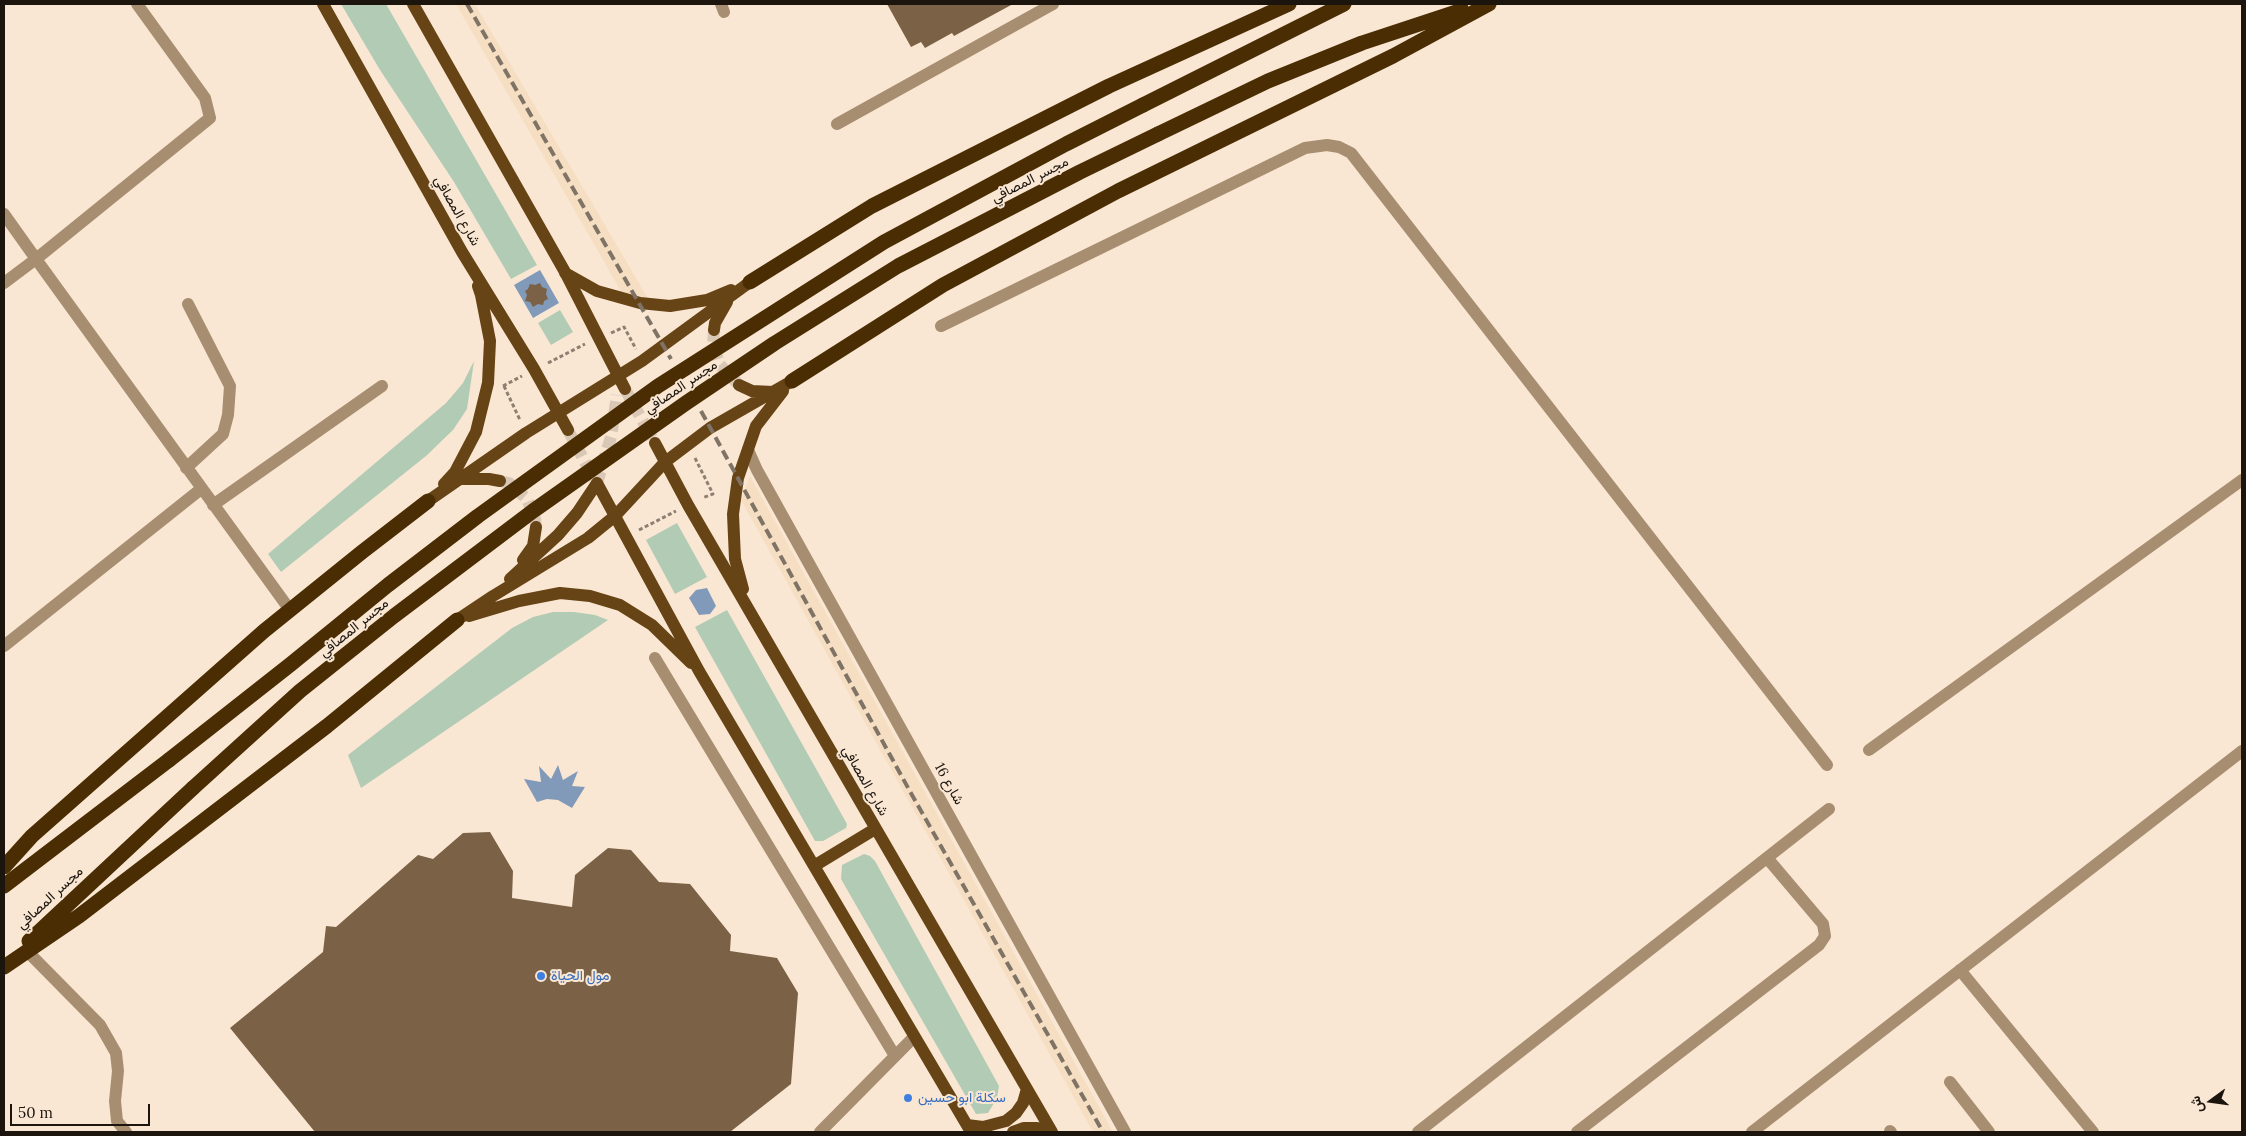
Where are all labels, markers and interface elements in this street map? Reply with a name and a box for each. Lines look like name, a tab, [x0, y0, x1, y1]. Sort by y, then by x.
street label: مجسر المصافي	[989, 153, 1071, 207]
street label: شارع المصافي	[430, 173, 484, 249]
street label: مجسر المصافي	[641, 356, 721, 418]
street label: مجسر المصافي	[316, 595, 392, 661]
street label: شارع المصافي	[838, 743, 892, 819]
street label: شارع 16	[931, 760, 967, 808]
street label: مجسر المصافي	[13, 863, 87, 933]
place label: مول الحياة	[551, 968, 609, 984]
marker: مول الحياة	[535, 970, 547, 982]
north arrow	[2186, 1076, 2236, 1126]
place label: سكلة ابو حسين	[918, 1090, 1006, 1106]
marker: سكلة ابو حسين	[902, 1092, 914, 1104]
scale bar	[12, 1094, 152, 1126]
text: ش	[2186, 1094, 2207, 1115]
text: 50 m	[18, 1103, 53, 1122]

